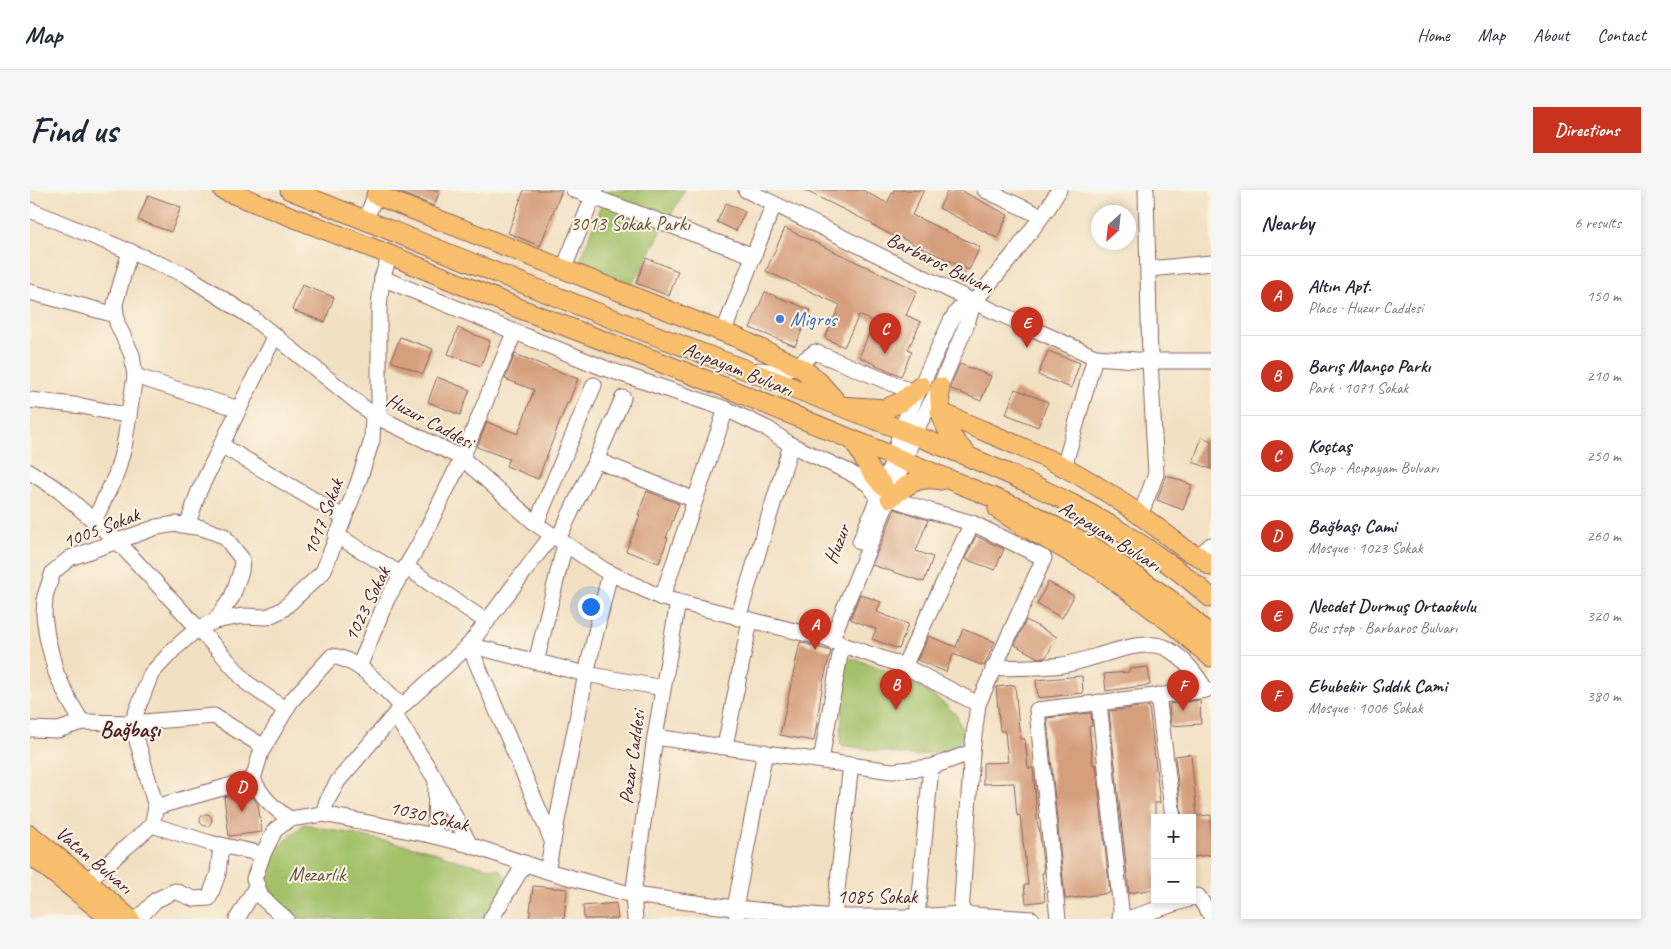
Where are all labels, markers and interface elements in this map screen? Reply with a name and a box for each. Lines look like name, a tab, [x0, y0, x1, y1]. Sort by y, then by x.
text: Map	[25, 20, 62, 50]
text: Home	[1417, 24, 1450, 46]
text: Map	[1478, 24, 1505, 46]
text: About	[1533, 24, 1569, 46]
text: Contact	[1597, 24, 1646, 46]
button: Directions	[1533, 107, 1641, 153]
text: Find us	[30, 108, 117, 153]
north arrow	[1091, 205, 1136, 250]
text: Nearby	[1261, 210, 1314, 236]
park label: 3013 Sokak Parkı	[570, 211, 691, 236]
text: 6 results	[1574, 213, 1621, 233]
street label: Barbaros Bulvarı	[883, 226, 999, 300]
text: Altın Apt.	[1308, 274, 1371, 298]
text: A	[1273, 286, 1281, 306]
text: 150 m	[1587, 286, 1621, 306]
text: Place · Huzur Caddesi	[1308, 298, 1423, 318]
place label: Migros	[790, 307, 839, 332]
pin: E	[1011, 307, 1043, 348]
marker: Migros	[774, 313, 786, 325]
pin: C	[869, 313, 901, 354]
street label: Acıpayam Bulvarı	[680, 336, 797, 403]
text: Barış Manço Parkı	[1308, 354, 1430, 378]
text: B	[1273, 366, 1281, 386]
text: 210 m	[1587, 366, 1621, 386]
text: Park · 1071 Sokak	[1308, 378, 1408, 398]
street label: Huzur Caddesi	[382, 388, 480, 456]
text: Koçtaş	[1308, 434, 1352, 458]
text: C	[1273, 446, 1281, 466]
text: 250 m	[1587, 446, 1621, 466]
text: Shop · Acıpayam Bulvarı	[1308, 458, 1438, 478]
street label: 1017 Sokak	[297, 474, 350, 559]
street label: Acıpayam Bulvarı	[1054, 495, 1167, 578]
street label: 1005 Sokak	[59, 501, 144, 554]
text: Bağbaşı Cami	[1308, 514, 1397, 538]
street label: Huzur	[818, 519, 857, 567]
text: D	[1272, 526, 1282, 546]
text: 260 m	[1587, 526, 1621, 546]
text: Mosque · 1023 Sokak	[1308, 538, 1423, 558]
street label: 1023 Sokak	[338, 561, 397, 645]
your location	[578, 594, 604, 620]
text: Necdet Durmuş Ortaokulu	[1308, 594, 1475, 618]
text: E	[1273, 606, 1281, 626]
text: 320 m	[1587, 606, 1621, 626]
pin: A	[799, 609, 831, 650]
text: Bus stop · Barbaros Bulvarı	[1308, 618, 1457, 638]
pin: B	[880, 669, 912, 710]
pin: F	[1167, 670, 1199, 711]
text: Ebubekir Sıddık Cami	[1308, 674, 1447, 698]
text: F	[1273, 686, 1281, 706]
text: 380 m	[1587, 686, 1621, 706]
text: Mosque · 1006 Sokak	[1308, 698, 1423, 718]
street label: Pazar Caddesi	[613, 706, 651, 805]
district label: Bağbaşı	[100, 716, 162, 744]
pin: D	[226, 771, 258, 812]
street label: 1030 Sokak	[387, 795, 472, 838]
map controls	[1151, 814, 1196, 904]
button: +	[1151, 814, 1196, 859]
street label: Vatan Bulvarı	[50, 820, 139, 900]
button: −	[1151, 859, 1196, 904]
park label: Mezarlık	[289, 862, 347, 887]
street label: 1085 Sokak	[837, 884, 919, 909]

